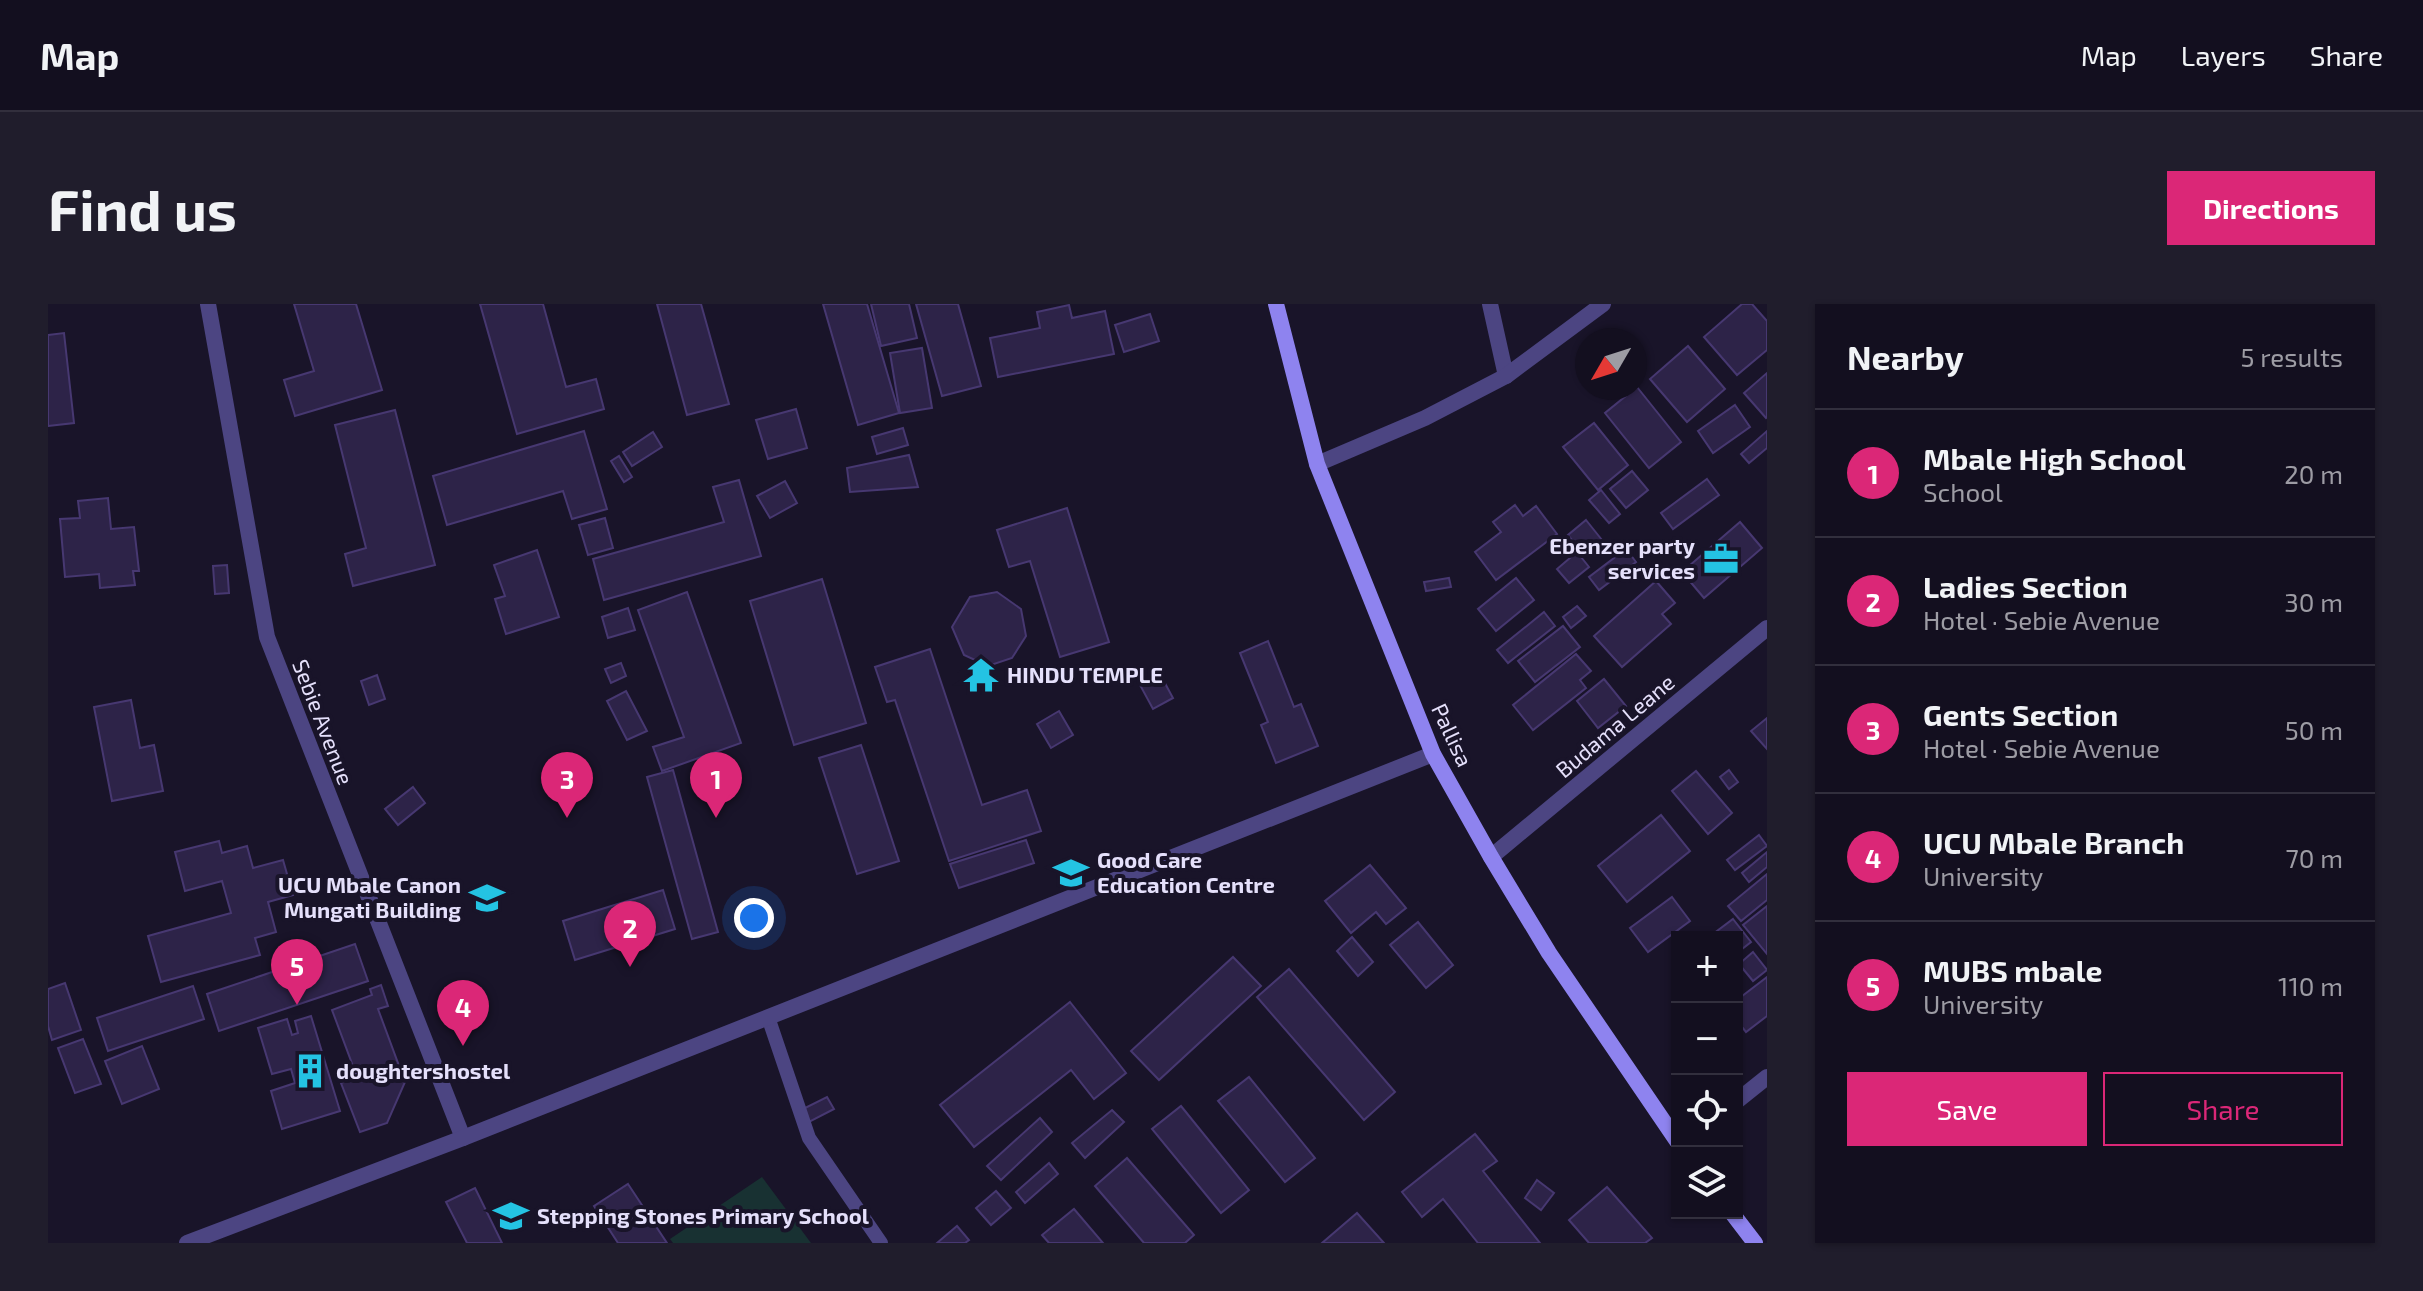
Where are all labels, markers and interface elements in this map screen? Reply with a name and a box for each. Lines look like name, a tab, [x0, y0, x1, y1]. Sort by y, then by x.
text: Map	[40, 32, 119, 78]
text: Map	[2081, 38, 2137, 72]
text: Layers	[2181, 38, 2266, 72]
text: Share	[2310, 38, 2383, 72]
button: Directions	[2167, 171, 2375, 245]
text: Find us	[48, 175, 237, 242]
north arrow	[1575, 328, 1647, 400]
text: Nearby	[1847, 336, 1964, 377]
text: 5 results	[2241, 341, 2343, 372]
text: Mbale High School	[1923, 440, 2186, 476]
text: 1	[1867, 458, 1879, 489]
text: 20 m	[2284, 458, 2343, 489]
text: School	[1923, 476, 2003, 507]
place label: Ebenzer party services	[1549, 532, 1696, 583]
office icon: Ebenzer party services	[1702, 540, 1740, 578]
text: Ladies Section	[1923, 568, 2128, 604]
text: 2	[1865, 586, 1881, 617]
text: 30 m	[2284, 586, 2343, 617]
text: Hotel · Sebie Avenue	[1923, 604, 2160, 635]
street label: Sebie Avenue	[288, 655, 360, 788]
temple icon: HINDU TEMPLE	[962, 656, 1000, 694]
place label: HINDU TEMPLE	[1007, 661, 1163, 687]
street label: Budama Leane	[1550, 668, 1679, 782]
text: Gents Section	[1923, 696, 2118, 732]
street label: Pallisa	[1427, 699, 1479, 770]
text: 3	[1866, 714, 1880, 745]
text: 50 m	[2285, 714, 2343, 745]
text: Hotel · Sebie Avenue	[1923, 732, 2160, 763]
pin: 3	[541, 752, 593, 818]
pin: 1	[690, 752, 742, 818]
text: UCU Mbale Branch	[1923, 824, 2184, 860]
text: 4	[1865, 842, 1881, 873]
text: 70 m	[2285, 842, 2343, 873]
place label: Good Care Education Centre	[1097, 846, 1275, 897]
school or university icon: Good Care Education Centre	[1052, 854, 1090, 892]
text: University	[1923, 860, 2043, 891]
place label: UCU Mbale Canon Mungati Building	[278, 871, 461, 922]
school or university icon: UCU Mbale Canon Mungati Building	[468, 879, 506, 917]
your location	[734, 898, 774, 938]
pin: 2	[604, 901, 656, 967]
map controls	[1671, 931, 1743, 1219]
button: +	[1671, 931, 1743, 1003]
pin: 5	[271, 939, 323, 1005]
text: MUBS mbale	[1923, 952, 2102, 988]
text: 5	[1866, 970, 1880, 1001]
text: 110 m	[2278, 970, 2343, 1001]
pin: 4	[437, 980, 489, 1046]
text: University	[1923, 988, 2043, 1019]
button: −	[1671, 1003, 1743, 1075]
building icon: doughtershostel	[291, 1052, 329, 1090]
place label: doughtershostel	[336, 1057, 511, 1083]
button: Save	[1847, 1072, 2087, 1146]
button: Share	[2103, 1072, 2343, 1146]
button: locate	[1671, 1075, 1743, 1147]
button: layers	[1671, 1147, 1743, 1219]
school or university icon: Stepping Stones Primary School	[492, 1197, 530, 1235]
place label: Stepping Stones Primary School	[537, 1202, 870, 1229]

